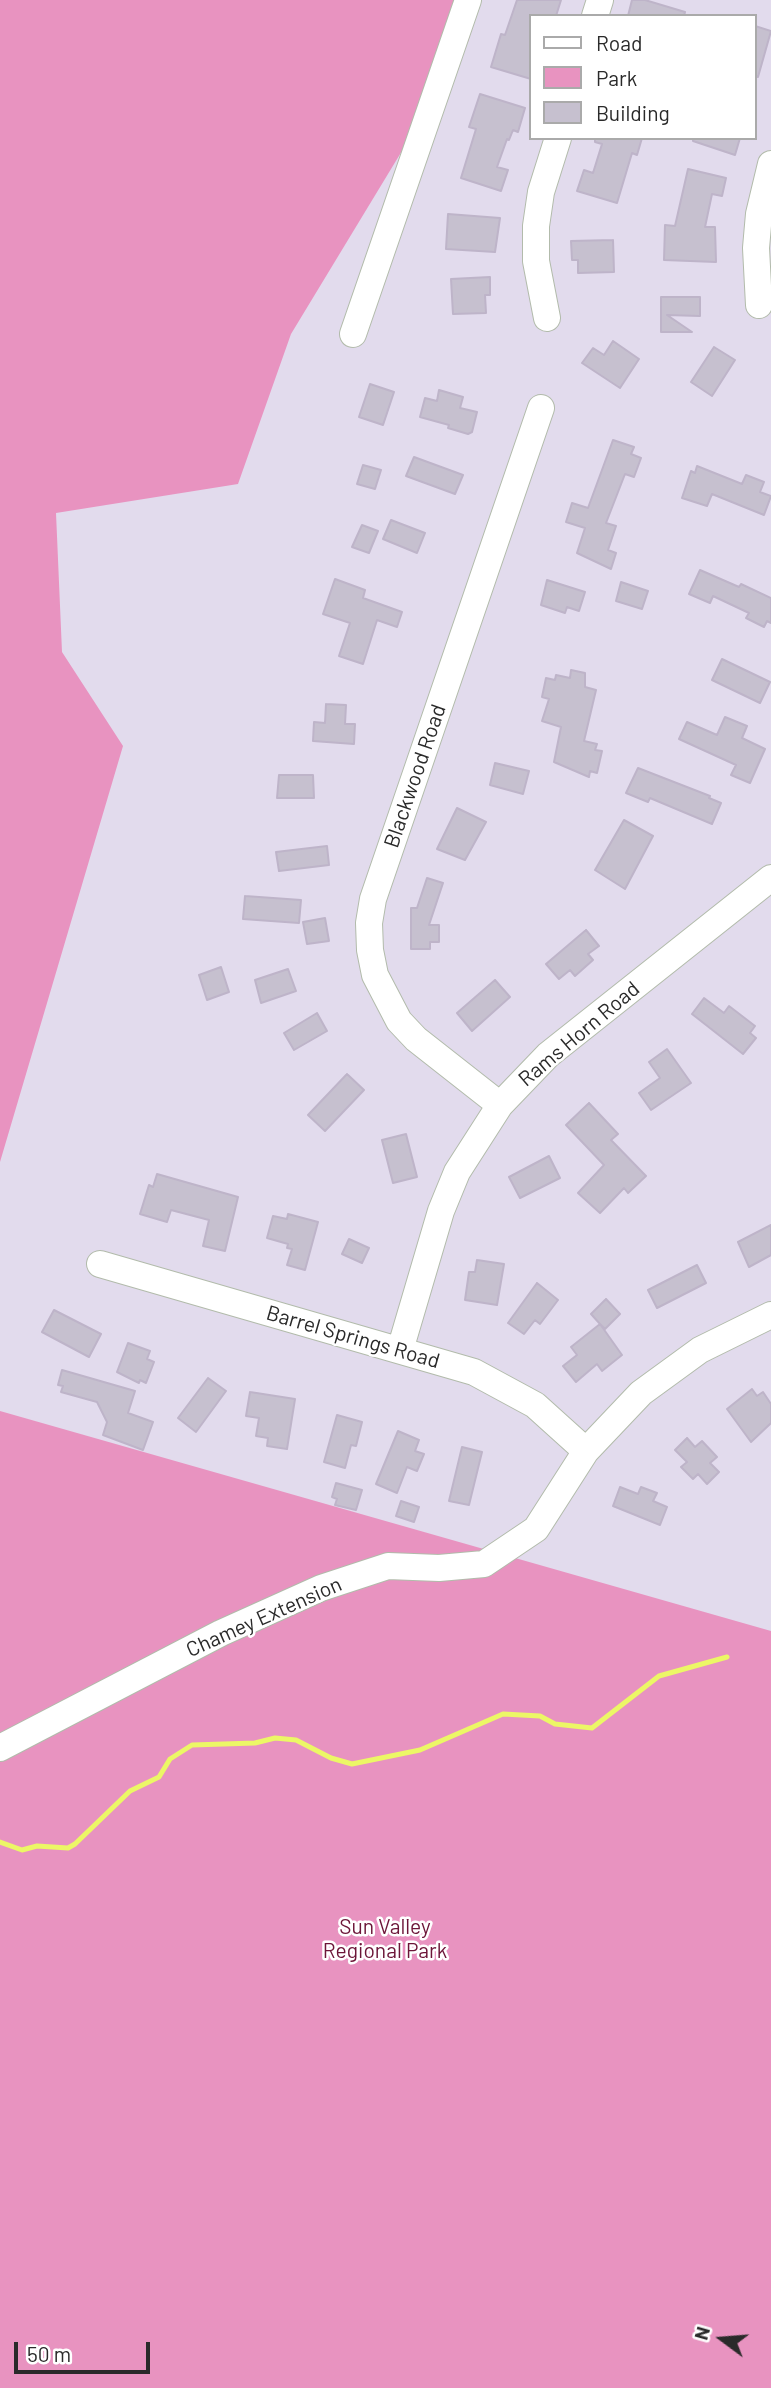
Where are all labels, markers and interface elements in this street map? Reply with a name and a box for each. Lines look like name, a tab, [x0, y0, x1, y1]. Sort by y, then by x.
legend	[530, 14, 757, 140]
text: Road	[596, 30, 642, 55]
text: Park	[596, 65, 637, 90]
text: Building	[596, 100, 670, 125]
street label: Blackwood Road	[379, 701, 451, 851]
street label: Rams Horn Road	[513, 976, 645, 1092]
street label: Barrel Springs Road	[263, 1300, 443, 1374]
street label: Chamey Extension	[182, 1571, 346, 1663]
park label: Sun Valley Regional Park	[323, 1914, 447, 1964]
north arrow	[687, 2304, 757, 2374]
text: N	[689, 2324, 714, 2342]
scale bar	[18, 2328, 154, 2372]
text: 50 m	[27, 2341, 71, 2366]

